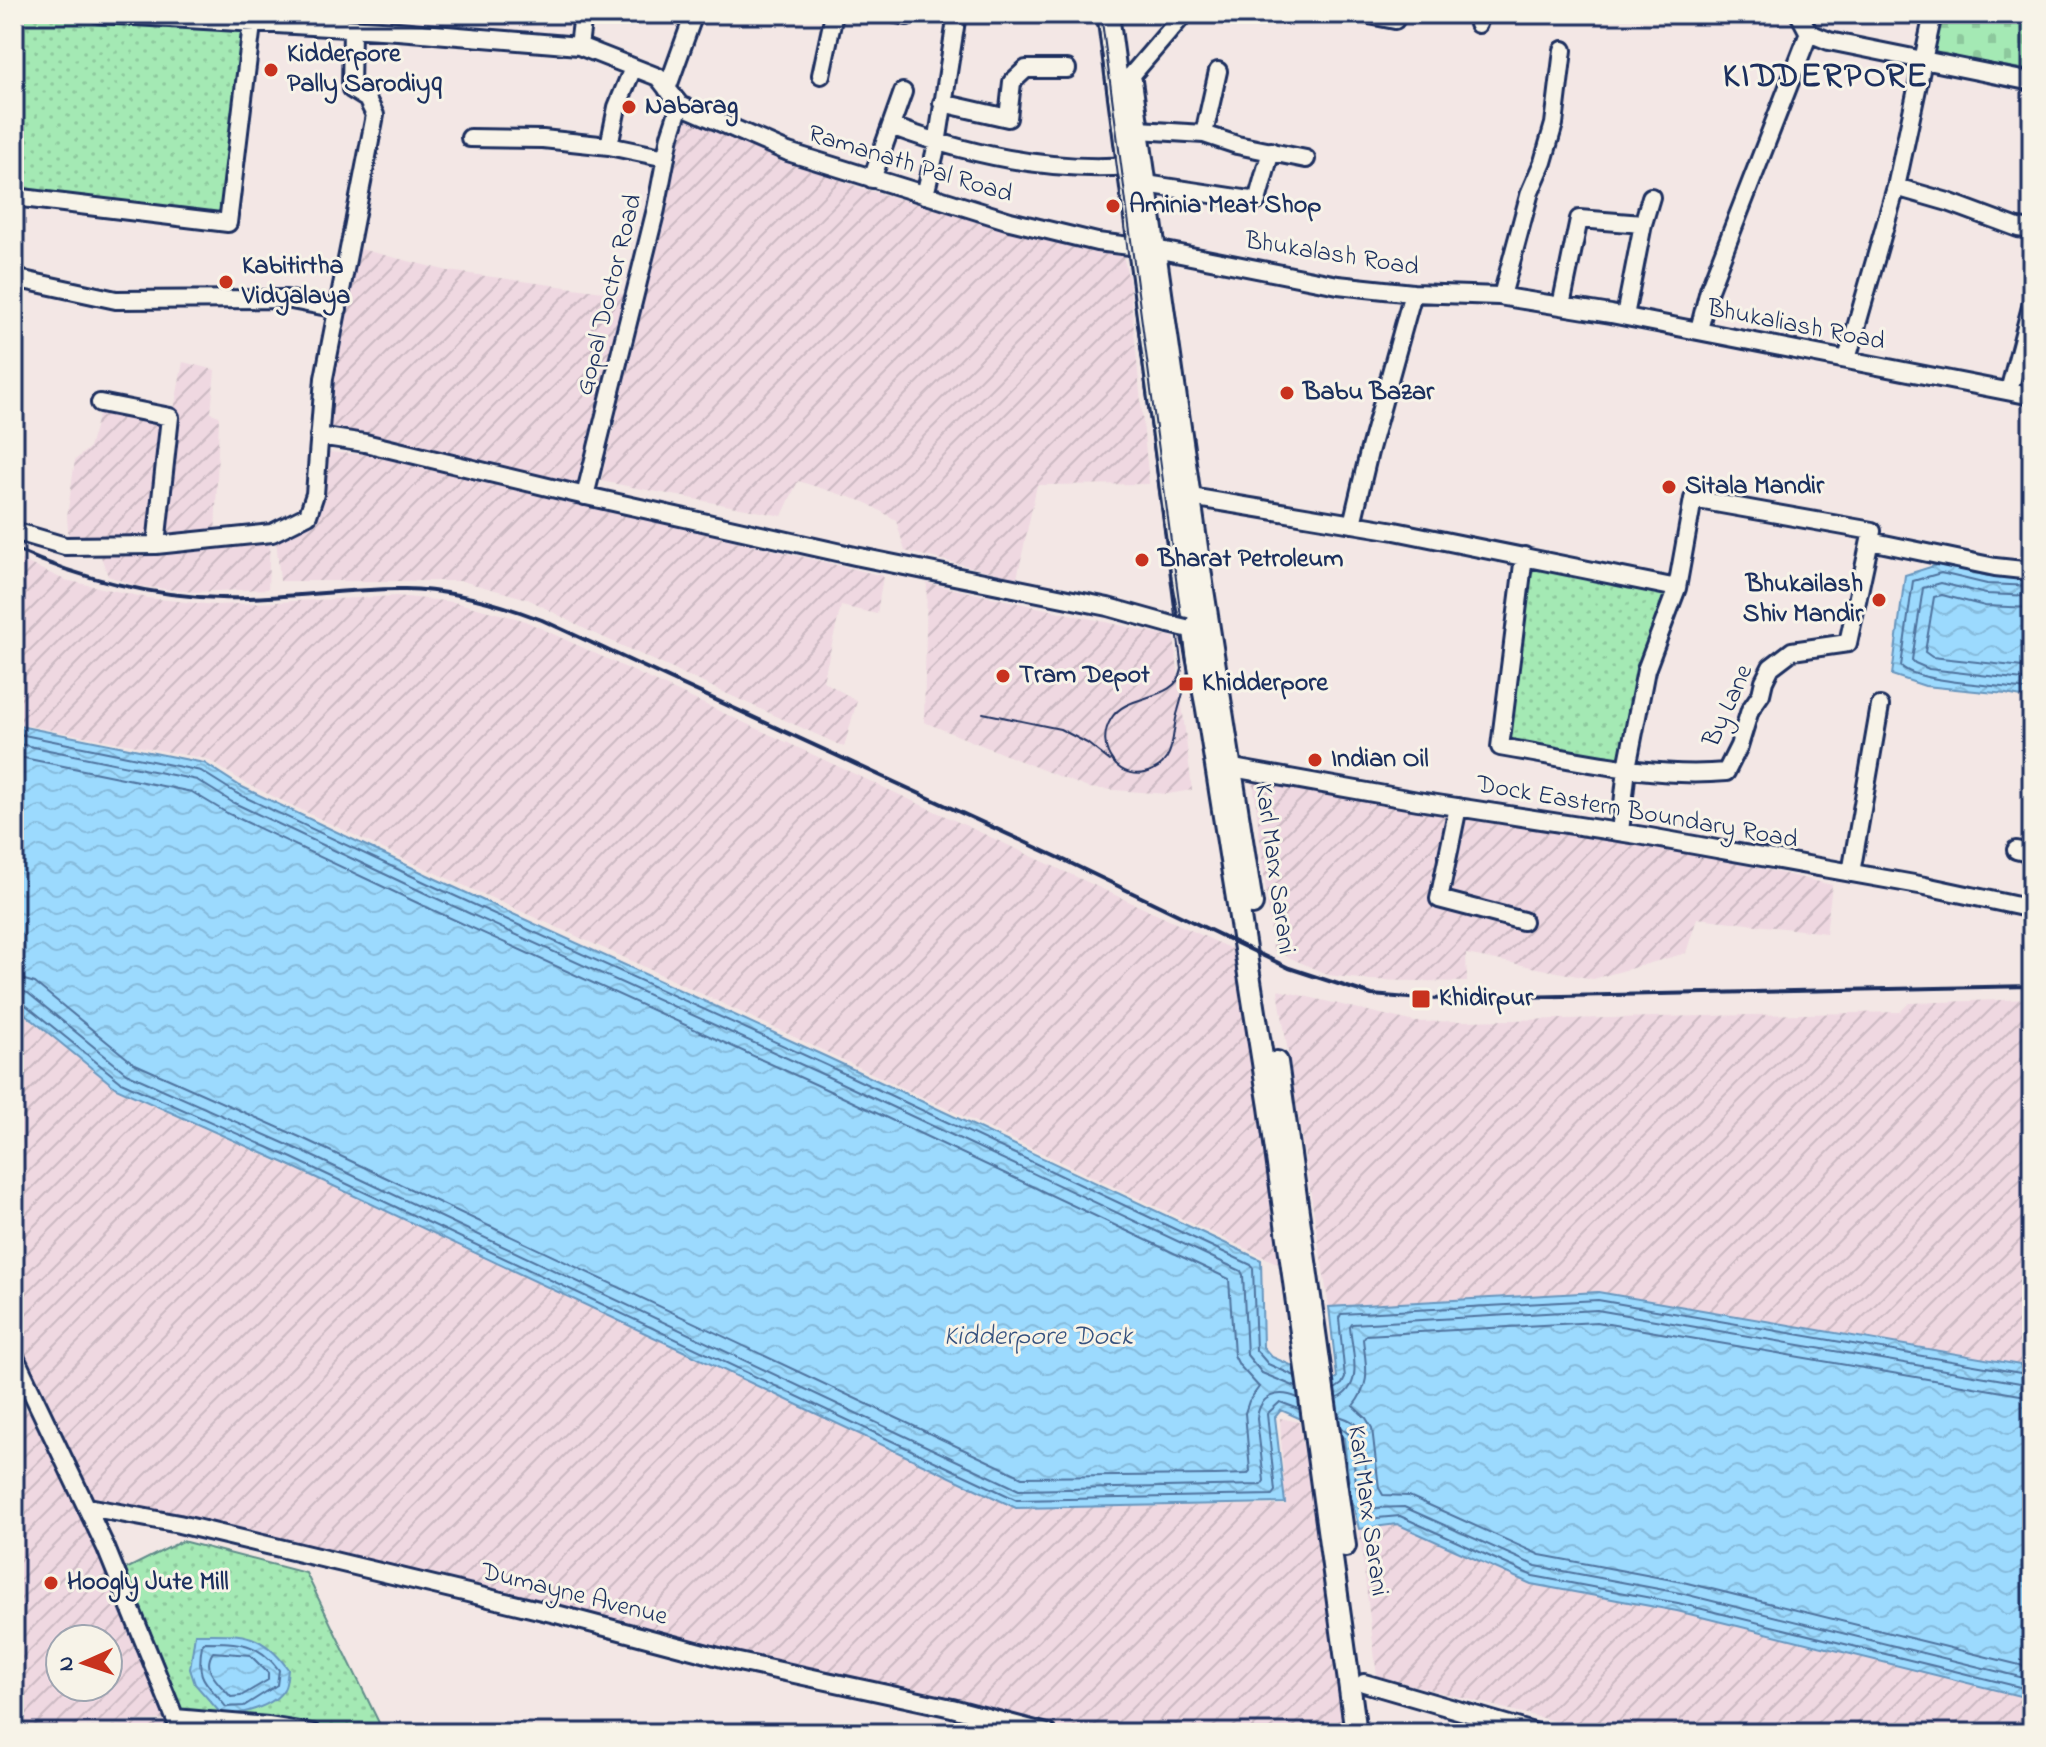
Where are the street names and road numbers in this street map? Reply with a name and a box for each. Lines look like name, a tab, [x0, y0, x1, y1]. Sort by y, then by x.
street label: Ramanath Pal Road	[803, 116, 1017, 214]
street label: Gopal Doctor Road	[567, 190, 653, 400]
street label: Bhukalash Road	[1241, 222, 1422, 288]
street label: Bhukaliash Road	[1703, 290, 1888, 362]
street label: By Lane	[1694, 658, 1764, 754]
street label: Dock Eastern Boundary Road	[1472, 766, 1801, 860]
street label: Karl Marx Sarani	[1243, 781, 1305, 957]
street label: Karl Marx Sarani	[1336, 1423, 1398, 1599]
street label: Dumayne Avenue	[476, 1553, 672, 1637]

